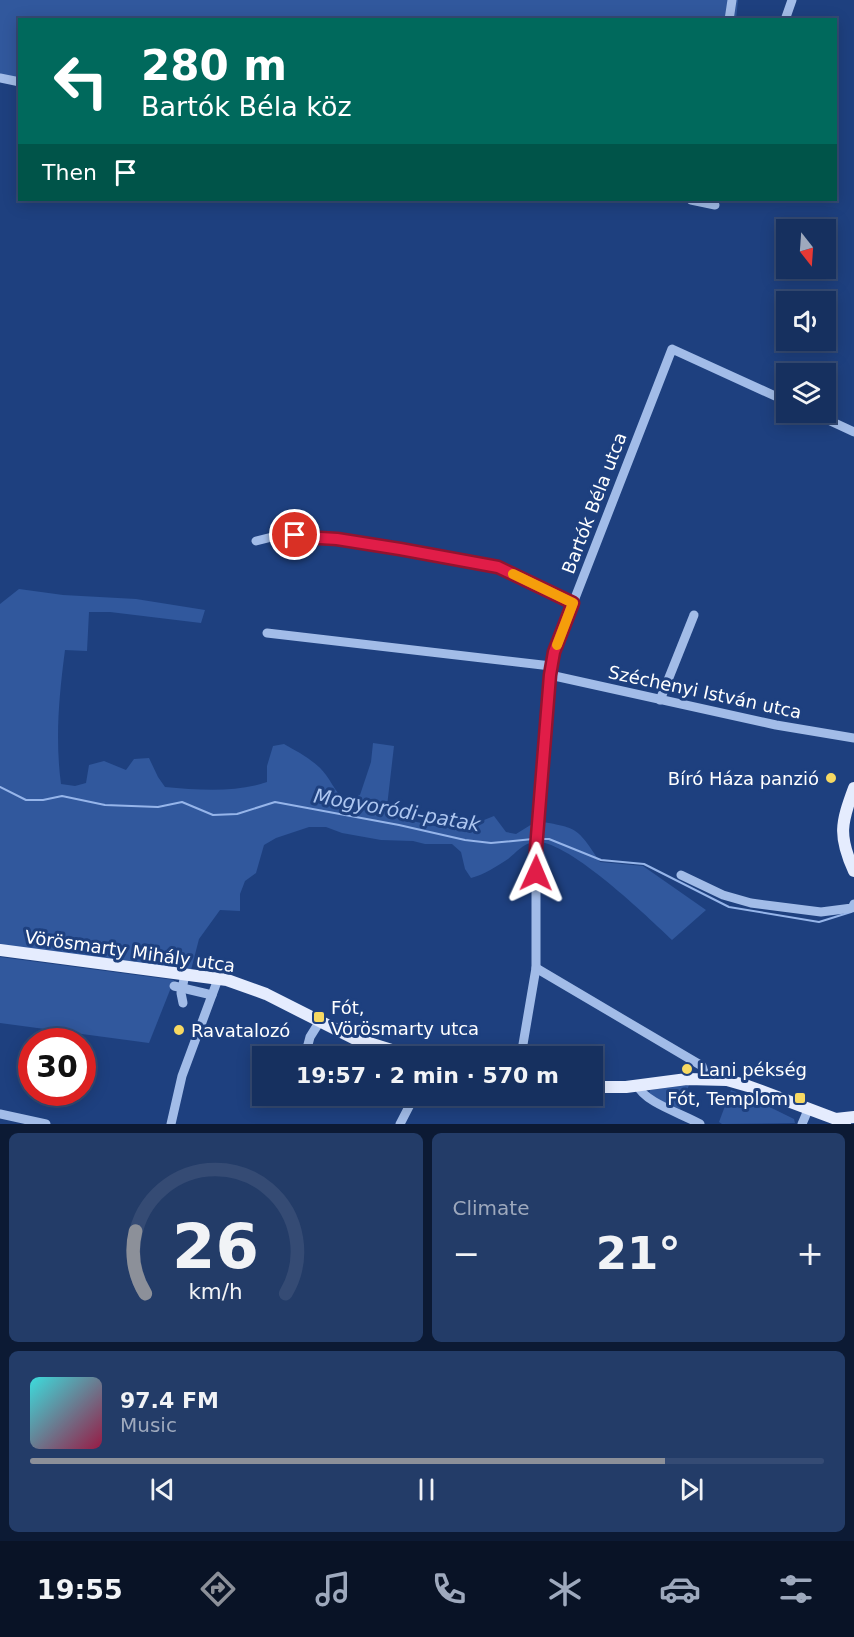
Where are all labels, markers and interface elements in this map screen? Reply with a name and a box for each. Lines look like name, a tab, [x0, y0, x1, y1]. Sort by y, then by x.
text: 280 m	[141, 41, 287, 90]
icon: left	[42, 42, 120, 120]
text: Bartók Béla köz	[141, 91, 352, 122]
icon: arrive	[109, 156, 142, 189]
text: Then	[42, 160, 97, 185]
north arrow	[776, 219, 836, 279]
map controls	[776, 219, 836, 423]
button: sound	[776, 291, 836, 351]
button: layers	[776, 363, 836, 423]
street label: Bartók Béla utca	[557, 429, 631, 577]
pin	[269, 509, 320, 560]
icon: arrive	[278, 518, 311, 551]
street label: Széchenyi István utca	[606, 661, 804, 723]
place label: Bíró Háza panzió	[668, 768, 819, 789]
marker: Bíró Háza panzió	[824, 771, 838, 785]
water label: Mogyoródi-patak	[312, 784, 484, 837]
position arrow	[504, 841, 568, 905]
street label: Vörösmarty Mihály utca	[23, 926, 237, 976]
place label: Fót, Vörösmarty utca	[331, 997, 479, 1039]
marker: Fót, Vörösmarty utca	[312, 1010, 326, 1024]
place label: Ravatalozó	[191, 1020, 290, 1041]
marker: Ravatalozó	[172, 1023, 186, 1037]
speed limit sign: 30	[18, 1028, 96, 1106]
place label: Lani pékség	[699, 1059, 807, 1080]
marker: Lani pékség	[680, 1062, 694, 1076]
text: 19:57 · 2 min · 570 m	[296, 1063, 559, 1088]
place label: Fót, Templom	[667, 1088, 788, 1109]
marker: Fót, Templom	[793, 1091, 807, 1105]
text: Climate	[453, 1196, 529, 1220]
text: 26	[172, 1210, 259, 1283]
text: 21°	[596, 1227, 681, 1280]
text: −	[453, 1234, 480, 1273]
text: +	[796, 1234, 824, 1273]
text: km/h	[189, 1280, 243, 1305]
text: 97.4 FM	[120, 1388, 219, 1413]
text: Music	[120, 1413, 177, 1437]
icon: previous	[146, 1473, 179, 1506]
icon: pause	[410, 1473, 443, 1506]
icon: next	[675, 1473, 708, 1506]
icon: directions	[197, 1568, 239, 1610]
icon: music	[312, 1568, 354, 1610]
icon: phone	[428, 1568, 470, 1610]
icon: climate	[544, 1568, 586, 1610]
icon: car	[659, 1568, 701, 1610]
icon: filters	[775, 1568, 817, 1610]
text: 19:55	[37, 1574, 123, 1605]

